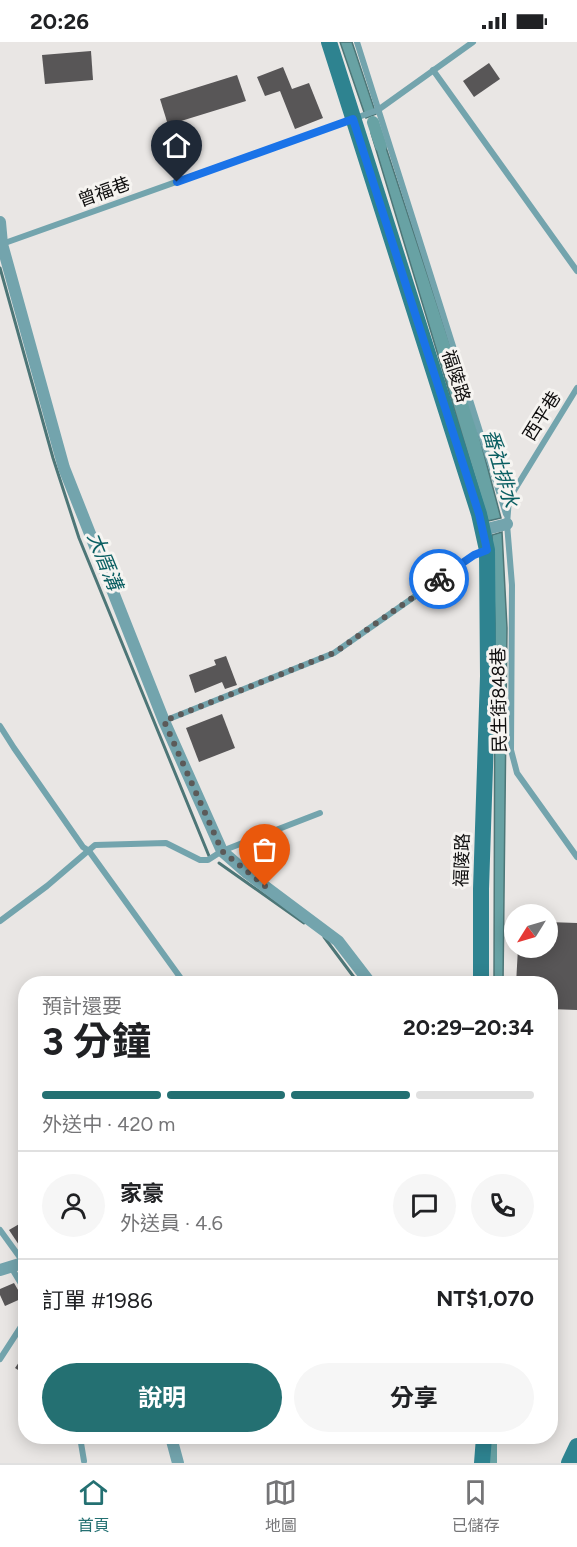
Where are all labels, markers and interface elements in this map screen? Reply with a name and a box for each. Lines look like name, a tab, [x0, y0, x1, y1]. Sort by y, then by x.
text: 20:26	[30, 8, 89, 35]
pin	[151, 120, 202, 182]
icon: home	[160, 129, 193, 162]
street label: 曾福巷	[75, 172, 133, 212]
street label: 福陵路	[437, 347, 475, 405]
street label: 西平巷	[518, 387, 566, 445]
water label: 番社排水	[478, 426, 524, 511]
water label: 大厝溝	[83, 529, 128, 596]
courier	[409, 549, 469, 609]
icon: bike	[423, 563, 456, 596]
street label: 民生街848巷	[487, 647, 511, 753]
pin	[239, 824, 290, 886]
icon: bag	[248, 833, 281, 866]
street label: 福陵路	[450, 833, 474, 887]
north arrow	[504, 904, 558, 958]
map controls	[504, 904, 558, 958]
text: 預計還要	[42, 994, 122, 1018]
text: 20:29–20:34	[403, 1014, 534, 1041]
text: 3 分鐘	[42, 1018, 151, 1065]
text: 外送中 · 420 m	[42, 1112, 175, 1136]
button: person	[42, 1174, 105, 1237]
button: chat	[393, 1174, 456, 1237]
button: phone	[471, 1174, 534, 1237]
text: 家豪	[120, 1180, 164, 1207]
text: 外送員 · 4.6	[120, 1211, 223, 1235]
text: NT$1,070	[436, 1285, 534, 1312]
text: 訂單 #1986	[42, 1287, 153, 1314]
button: 說明	[42, 1363, 282, 1432]
button: 分享	[294, 1363, 534, 1432]
tab: 首頁	[77, 1476, 110, 1536]
tab: 地圖	[264, 1476, 297, 1536]
tab: 已儲存	[452, 1476, 500, 1536]

